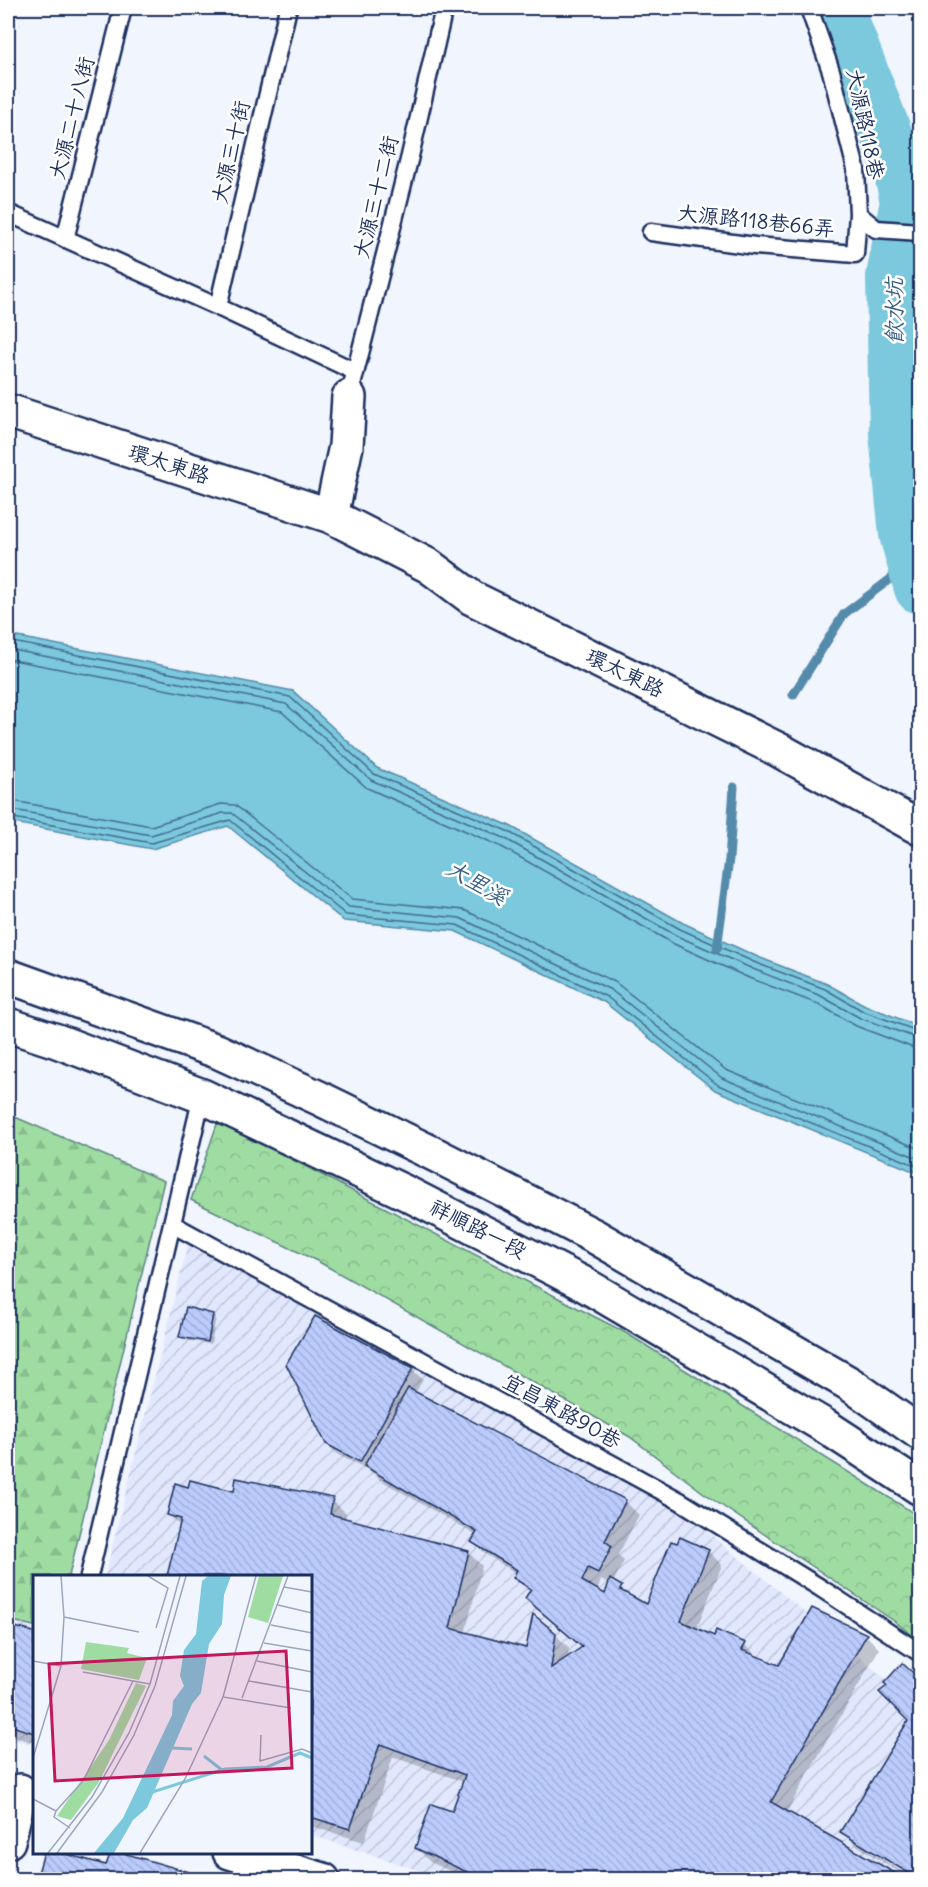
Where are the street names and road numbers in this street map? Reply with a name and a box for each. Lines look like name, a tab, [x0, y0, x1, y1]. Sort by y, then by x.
street label: 大源二十八街	[43, 53, 100, 182]
street label: 大源路118巷	[841, 66, 890, 182]
street label: 大源三十街	[206, 98, 255, 206]
street label: 大源三十二街	[347, 132, 404, 261]
street label: 大源路118巷66弄	[676, 199, 836, 242]
street label: 環太東路	[125, 438, 213, 489]
street label: 環太東路	[582, 642, 669, 703]
street label: 祥順路一段	[425, 1193, 531, 1264]
street label: 宜昌東路90巷	[498, 1367, 626, 1454]

